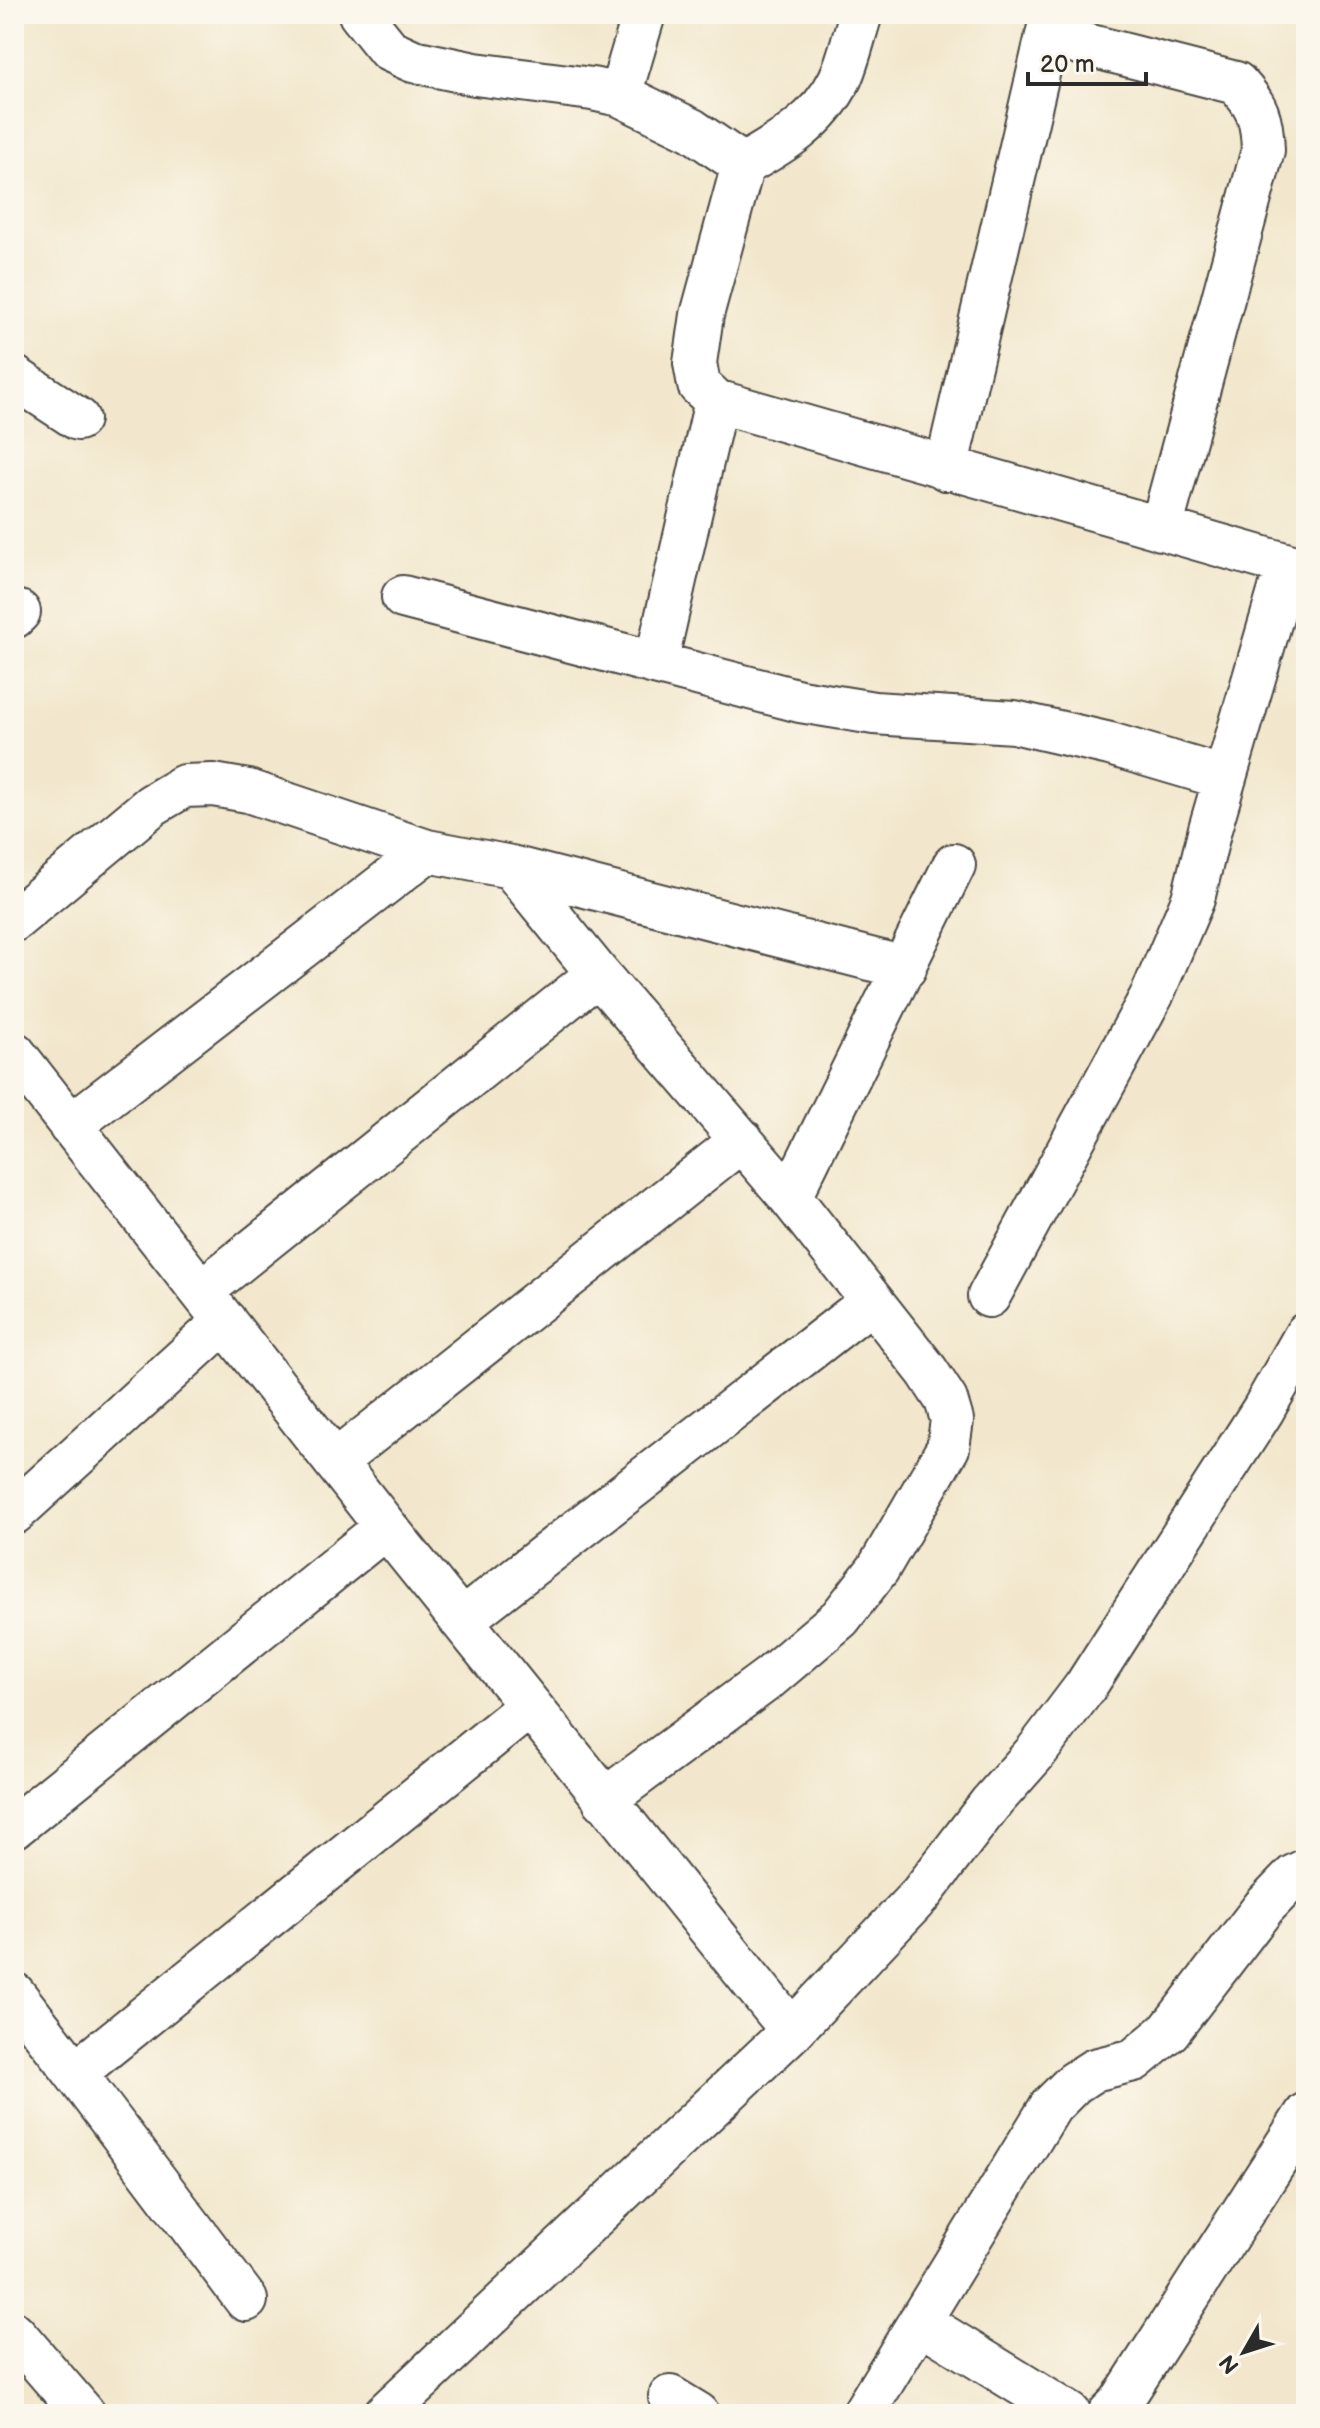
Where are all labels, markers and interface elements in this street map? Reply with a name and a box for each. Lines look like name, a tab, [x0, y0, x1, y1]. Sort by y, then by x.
scale bar	[1028, 36, 1146, 86]
text: 20 m	[1040, 50, 1095, 79]
north arrow	[1204, 2312, 1284, 2392]
text: N	[1214, 2349, 1245, 2379]

